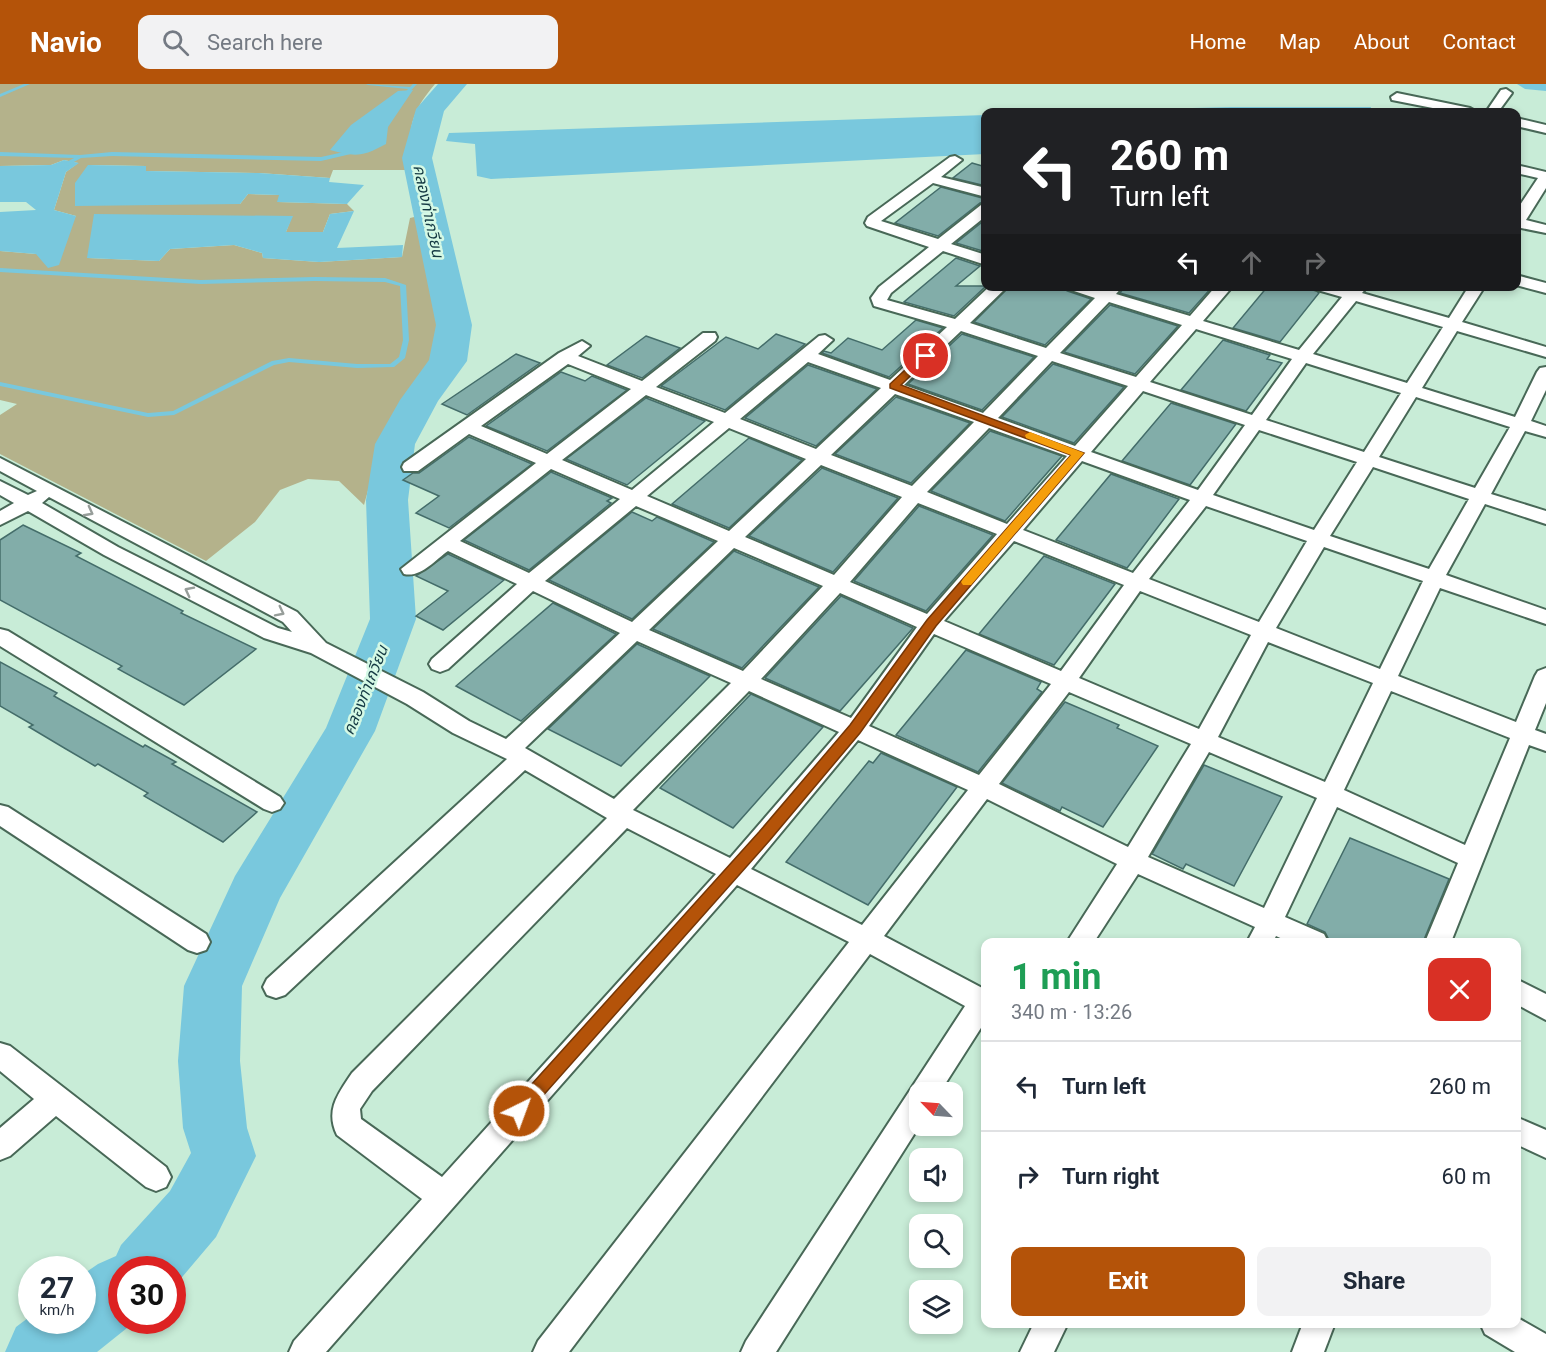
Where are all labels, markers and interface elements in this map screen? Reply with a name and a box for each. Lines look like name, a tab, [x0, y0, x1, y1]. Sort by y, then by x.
search box	[138, 15, 558, 69]
text: Navio	[30, 26, 102, 59]
icon: search	[159, 26, 192, 59]
text: Search here	[207, 30, 323, 55]
text: Home	[1190, 30, 1246, 54]
text: Map	[1279, 30, 1321, 54]
text: About	[1354, 30, 1410, 54]
text: Contact	[1443, 30, 1516, 54]
text: 260 m	[1110, 131, 1229, 180]
icon: left	[1011, 132, 1089, 210]
water label: คลองท่าเกวียน	[409, 163, 448, 260]
text: Turn left	[1110, 181, 1210, 213]
icon: left	[1172, 246, 1205, 279]
icon: ahead	[1235, 246, 1268, 279]
icon: right	[1298, 246, 1331, 279]
pin	[900, 330, 951, 381]
icon: arrive	[909, 339, 942, 372]
one-way arrow	[82, 505, 93, 516]
one-way arrow	[185, 587, 196, 598]
one-way arrow	[274, 605, 284, 616]
water label: คลองท่าเกวียน	[339, 642, 392, 738]
text: 1 min	[1011, 956, 1102, 998]
button: close	[1428, 958, 1491, 1021]
text: 340 m · 13:26	[1011, 1000, 1132, 1024]
icon: left	[1011, 1070, 1044, 1103]
text: Turn left	[1062, 1074, 1146, 1099]
text: 260 m	[1429, 1074, 1491, 1099]
position arrow	[487, 1079, 551, 1143]
north arrow	[909, 1082, 963, 1136]
map controls	[909, 1082, 963, 1334]
button: sound	[909, 1148, 963, 1202]
icon: right	[1011, 1160, 1044, 1193]
text: Turn right	[1062, 1164, 1159, 1189]
text: 60 m	[1442, 1164, 1491, 1189]
button: search	[909, 1214, 963, 1268]
button: Exit	[1011, 1247, 1245, 1316]
button: Share	[1257, 1247, 1491, 1316]
speed limit sign: 30	[108, 1256, 186, 1334]
text: 27	[40, 1270, 74, 1305]
button: layers	[909, 1280, 963, 1334]
text: km/h	[39, 1301, 75, 1319]

